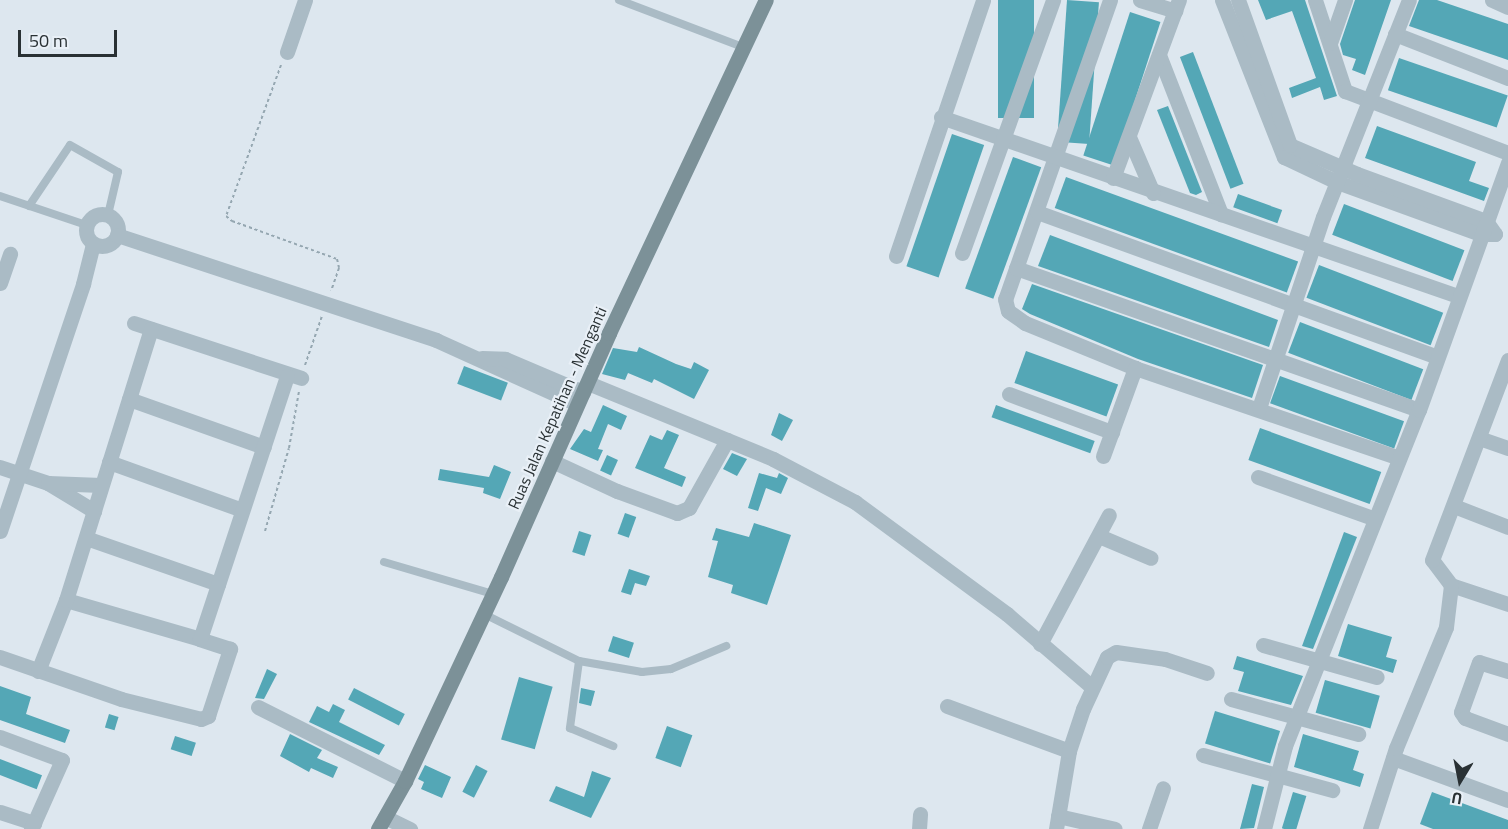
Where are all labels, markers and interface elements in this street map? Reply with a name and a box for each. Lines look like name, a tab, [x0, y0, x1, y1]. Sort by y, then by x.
scale bar	[21, 18, 120, 56]
text: 50 m	[29, 27, 68, 54]
street label: Ruas Jalan Kepatihan - Menganti	[504, 304, 610, 512]
north arrow	[1430, 751, 1490, 811]
text: U	[1450, 786, 1464, 811]

